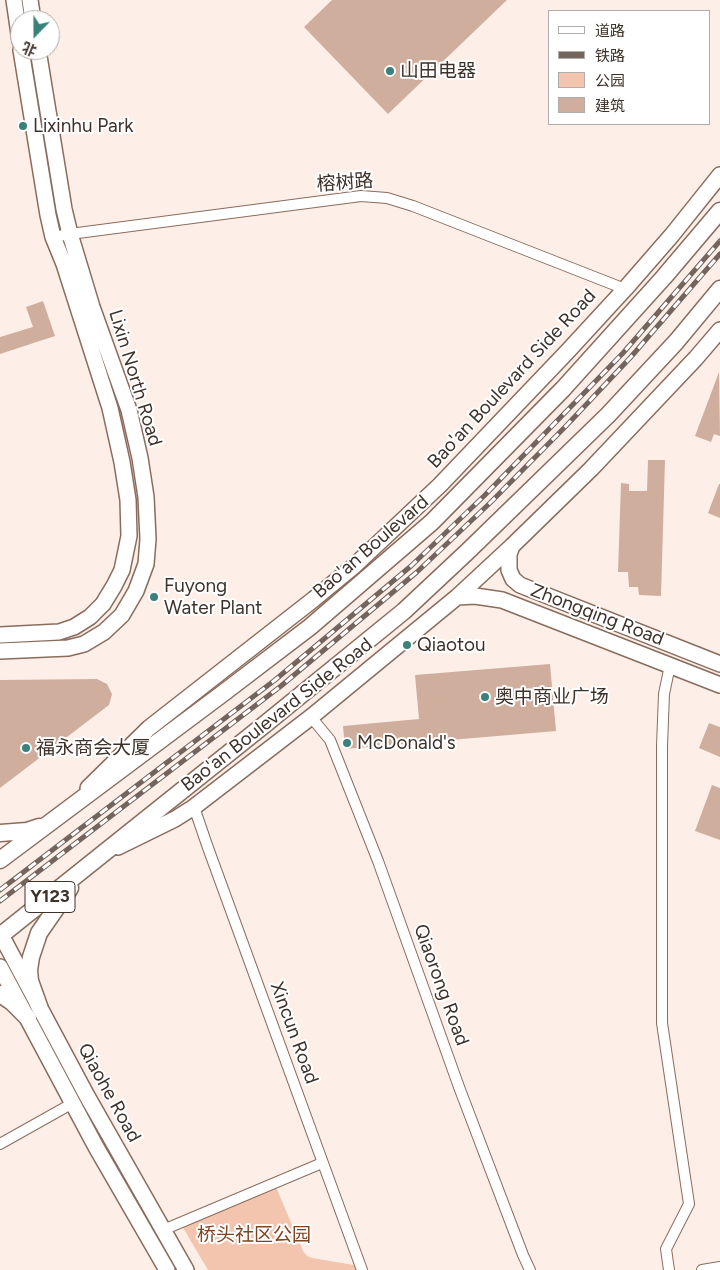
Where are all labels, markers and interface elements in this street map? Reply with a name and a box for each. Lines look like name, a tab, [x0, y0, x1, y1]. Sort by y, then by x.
north arrow	[10, 10, 60, 60]
legend	[548, 10, 710, 125]
text: 道路	[595, 22, 625, 40]
text: 北	[20, 38, 39, 59]
text: 铁路	[595, 47, 625, 65]
place label: 山田电器	[400, 60, 476, 82]
marker: 山田电器	[384, 65, 396, 77]
text: 公园	[595, 72, 625, 90]
text: 建筑	[595, 97, 625, 115]
place label: Lixinhu Park	[33, 115, 133, 137]
marker: Lixinhu Park	[17, 120, 29, 132]
street label: 榕树路	[316, 170, 374, 196]
street label: Bao'an Boulevard Side Road	[423, 285, 601, 473]
street label: Lixin North Road	[103, 307, 167, 449]
street label: Bao'an Boulevard	[309, 491, 433, 603]
place label: Fuyong Water Plant	[164, 575, 262, 619]
street label: Zhongqing Road	[527, 579, 667, 651]
marker: Fuyong Water Plant	[148, 591, 160, 603]
street label: Bao'an Boulevard Side Road	[177, 633, 377, 797]
place label: Qiaotou	[417, 634, 486, 656]
marker: Qiaotou	[401, 639, 413, 651]
place label: 奥中商业广场	[495, 686, 609, 708]
marker: 奥中商业广场	[479, 691, 491, 703]
place label: McDonald's	[357, 732, 456, 754]
place label: 福永商会大厦	[36, 737, 150, 759]
marker: McDonald's	[341, 737, 353, 749]
marker: 福永商会大厦	[20, 742, 32, 754]
road number: Y123	[25, 882, 75, 912]
street label: Qiaorong Road	[408, 921, 474, 1049]
street label: Xincun Road	[265, 979, 323, 1087]
street label: Qiaohe Road	[73, 1040, 145, 1146]
park label: 桥头社区公园	[197, 1224, 311, 1246]

